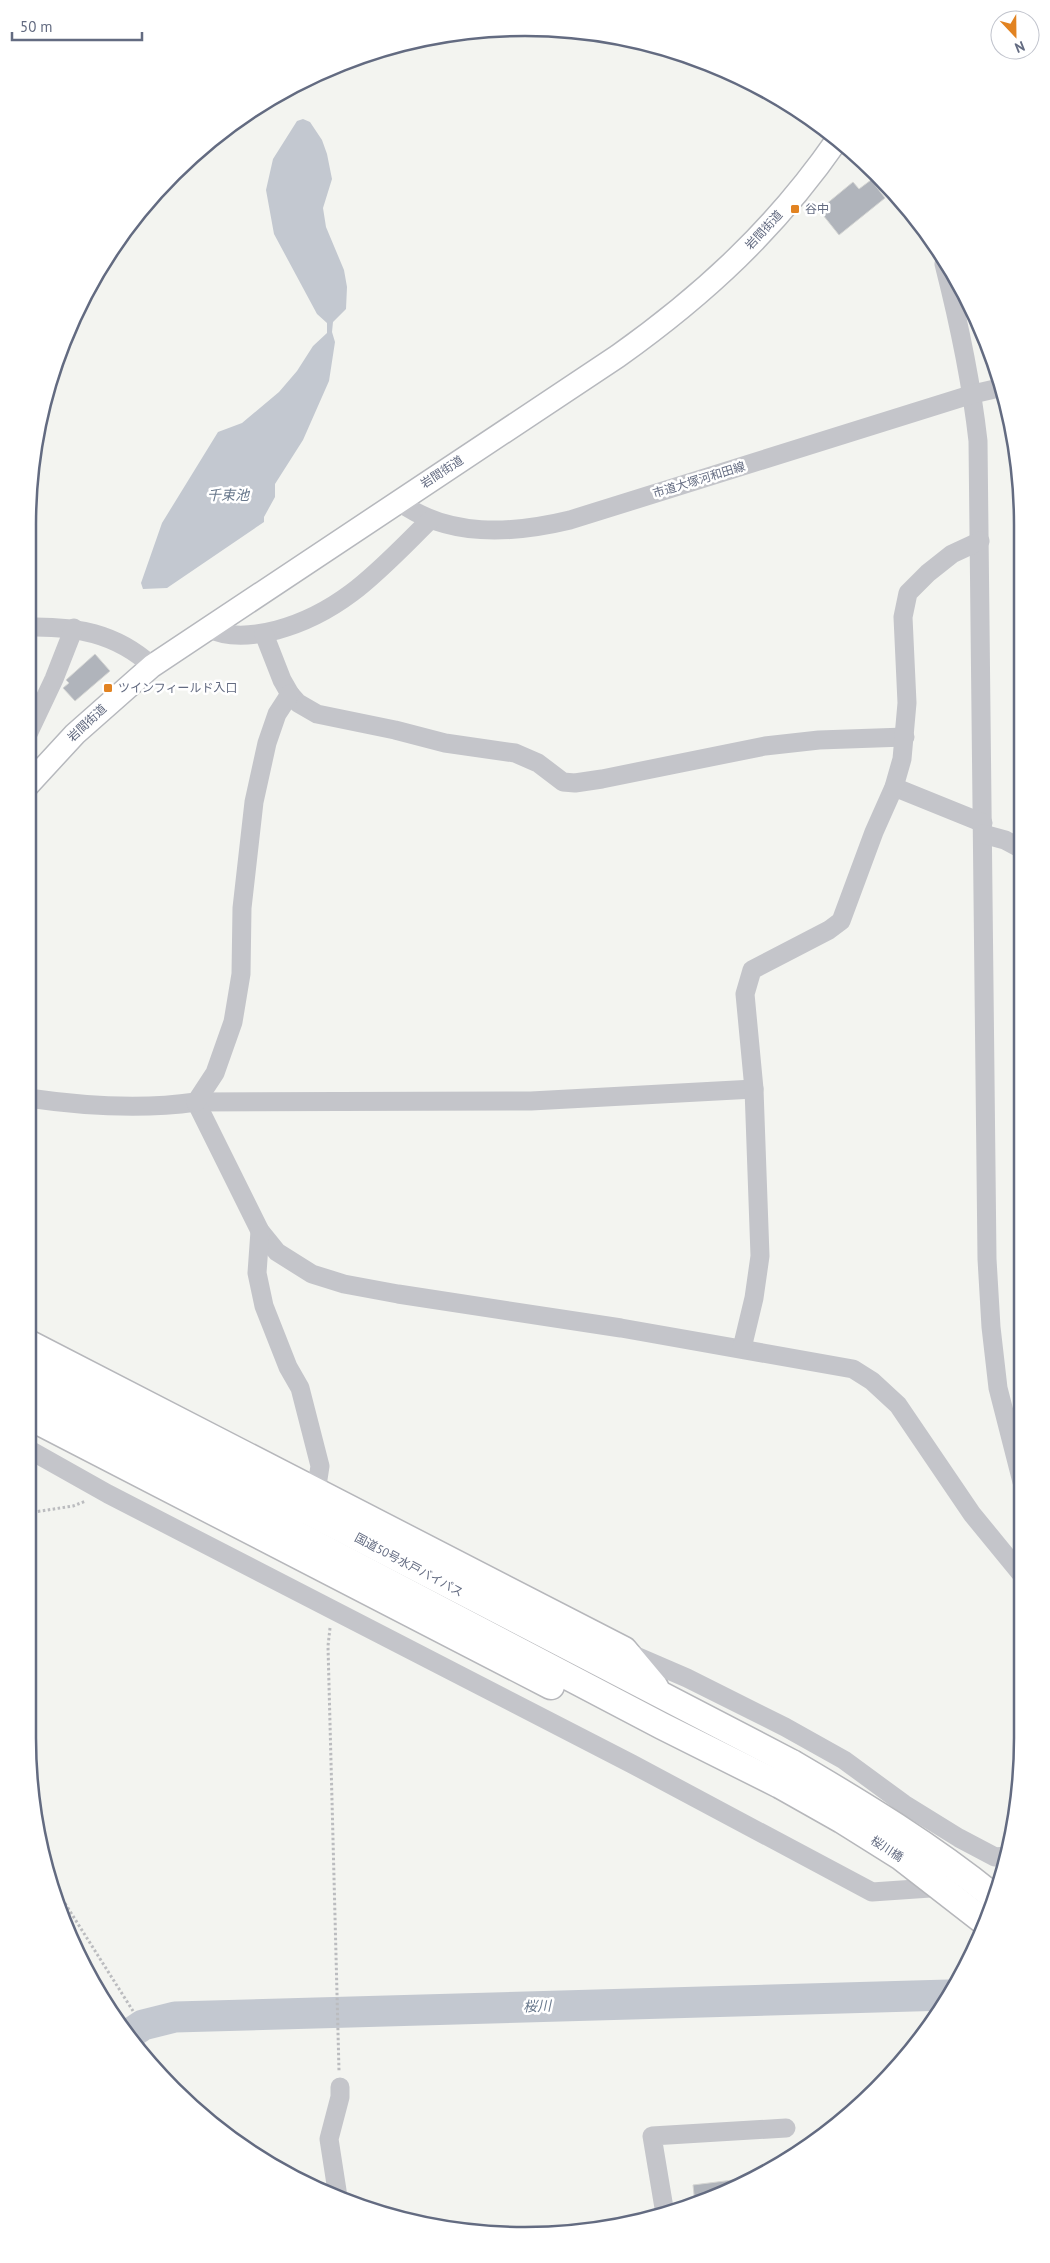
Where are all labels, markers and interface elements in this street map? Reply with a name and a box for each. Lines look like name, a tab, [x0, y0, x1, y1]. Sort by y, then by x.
scale bar	[12, 10, 142, 42]
north arrow	[990, 10, 1040, 60]
text: 50 m	[20, 17, 53, 36]
text: N	[1012, 37, 1028, 57]
place label: 谷中	[805, 201, 829, 216]
marker: 谷中	[789, 203, 801, 215]
street label: 岩間街道	[742, 207, 785, 252]
street label: 岩間街道	[418, 452, 466, 491]
street label: 市道大塚河和田線	[651, 458, 747, 501]
water label: 千束池	[207, 486, 251, 504]
place label: ツインフィールド入口	[118, 680, 237, 695]
marker: ツインフィールド入口	[102, 682, 114, 694]
street label: 岩間街道	[64, 701, 109, 744]
street label: 国道50号水戸バイパス	[352, 1530, 466, 1600]
street label: 桜川橋	[868, 1832, 906, 1865]
water label: 桜川	[523, 1996, 553, 2015]

